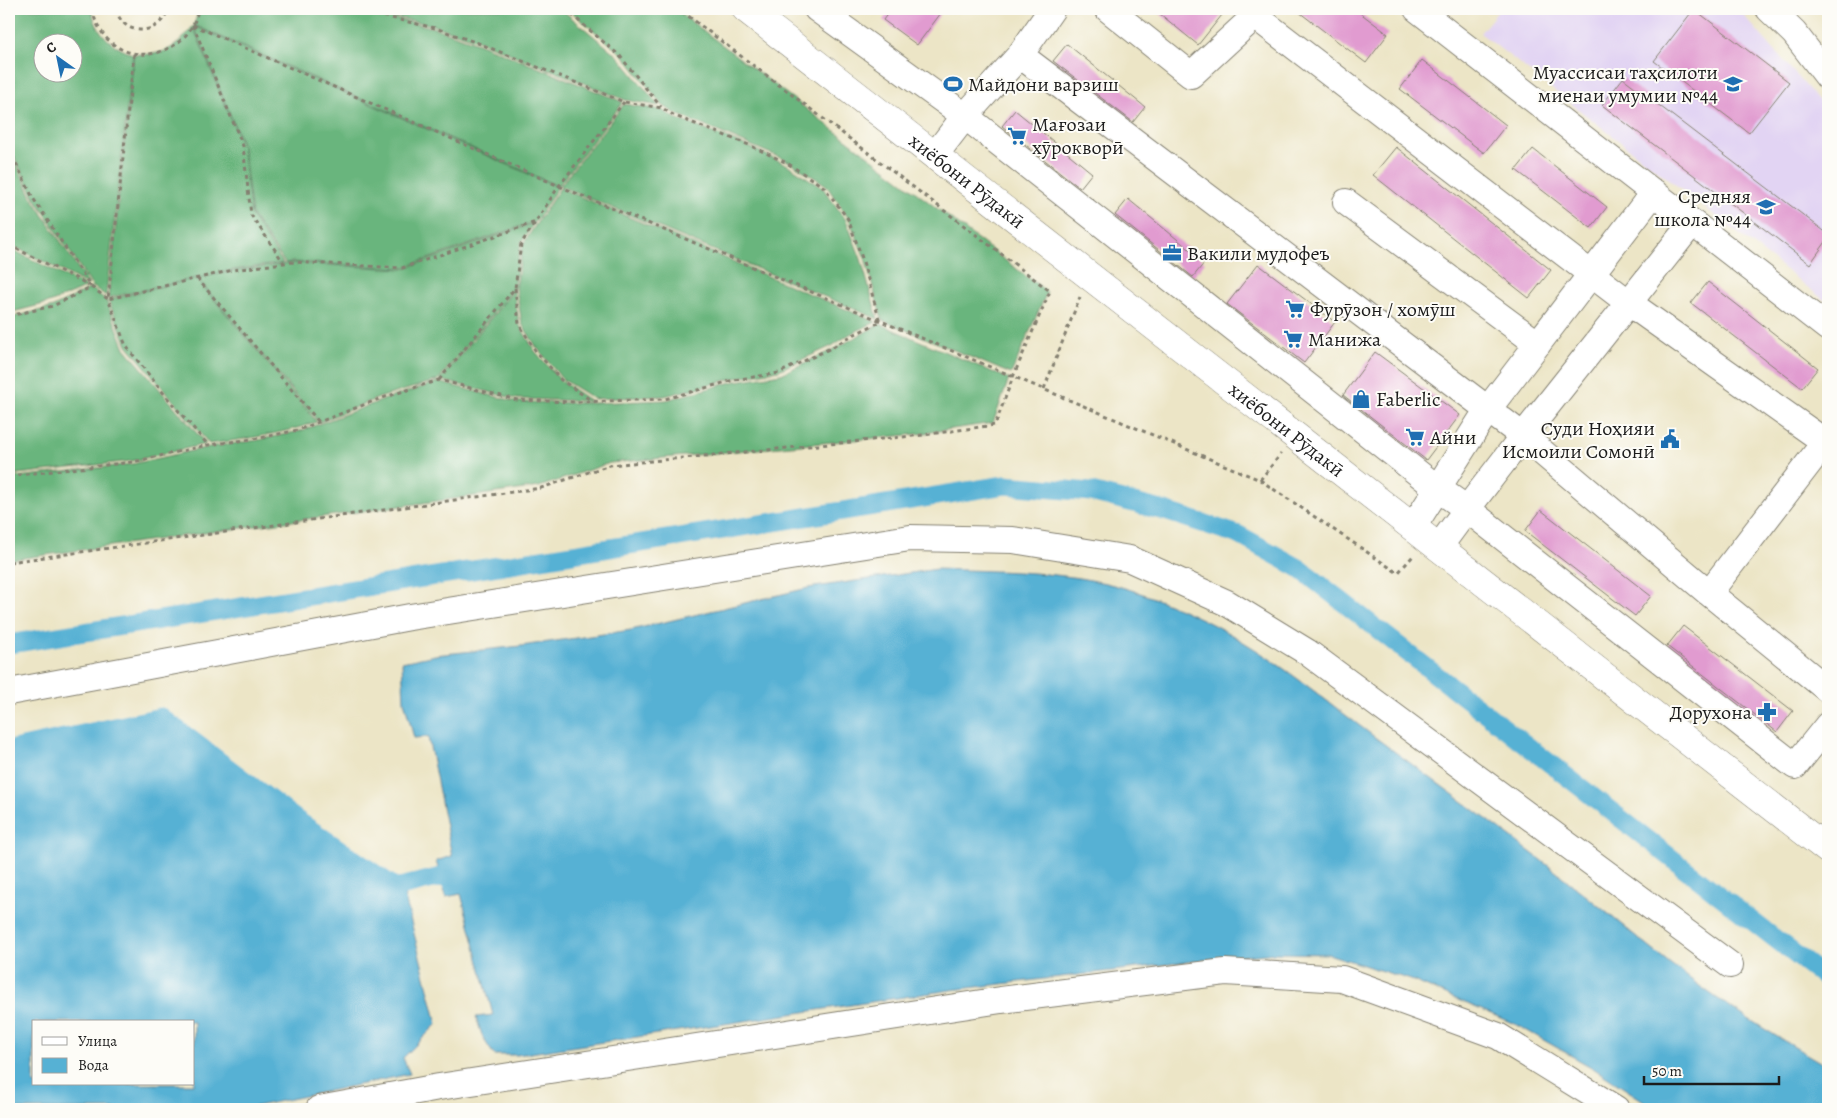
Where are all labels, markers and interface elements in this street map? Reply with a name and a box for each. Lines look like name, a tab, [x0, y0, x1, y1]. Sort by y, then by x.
north arrow	[32, 32, 82, 82]
text: С	[42, 37, 60, 58]
place label: Муассисаи таҳсилоти миенаи умумии №44	[1533, 59, 1718, 109]
place label: Майдони варзиш	[968, 71, 1119, 98]
sports icon: Майдони варзиш	[942, 73, 964, 95]
school or university icon: Муассисаи таҳсилоти миенаи умумии №44	[1722, 73, 1744, 95]
place label: Мағозаи хӯрокворӣ	[1032, 111, 1124, 161]
supermarket icon: Мағозаи хӯрокворӣ	[1006, 125, 1028, 147]
street label: хиёбони Рӯдакӣ	[903, 128, 1030, 235]
place label: Средняя школа №44	[1654, 183, 1751, 233]
school or university icon: Средняя школа №44	[1755, 196, 1777, 218]
place label: Вакили мудофеъ	[1187, 240, 1330, 267]
office icon: Вакили мудофеъ	[1161, 242, 1183, 264]
place label: Фурӯзон / хомӯш	[1310, 296, 1456, 323]
supermarket icon: Фурӯзон / хомӯш	[1284, 298, 1306, 320]
place label: Манижа	[1308, 326, 1382, 353]
supermarket icon: Манижа	[1282, 328, 1304, 350]
street label: хиёбони Рӯдакӣ	[1223, 376, 1350, 483]
place label: Faberlic	[1376, 386, 1440, 413]
shop icon: Faberlic	[1350, 388, 1372, 410]
place label: Суди Ноҳияи Исмоили Сомонӣ	[1502, 415, 1655, 465]
place label: Айни	[1429, 424, 1476, 451]
supermarket icon: Айни	[1404, 426, 1426, 448]
public building icon: Суди Ноҳияи Исмоили Сомонӣ	[1659, 428, 1681, 450]
place label: Дорухона	[1669, 699, 1753, 726]
pharmacy icon: Дорухона	[1756, 701, 1778, 723]
legend	[32, 1020, 195, 1086]
text: Улица	[78, 1031, 117, 1051]
scale bar	[1644, 1053, 1780, 1085]
text: Вода	[78, 1055, 109, 1075]
text: 50 m	[1652, 1061, 1682, 1081]

